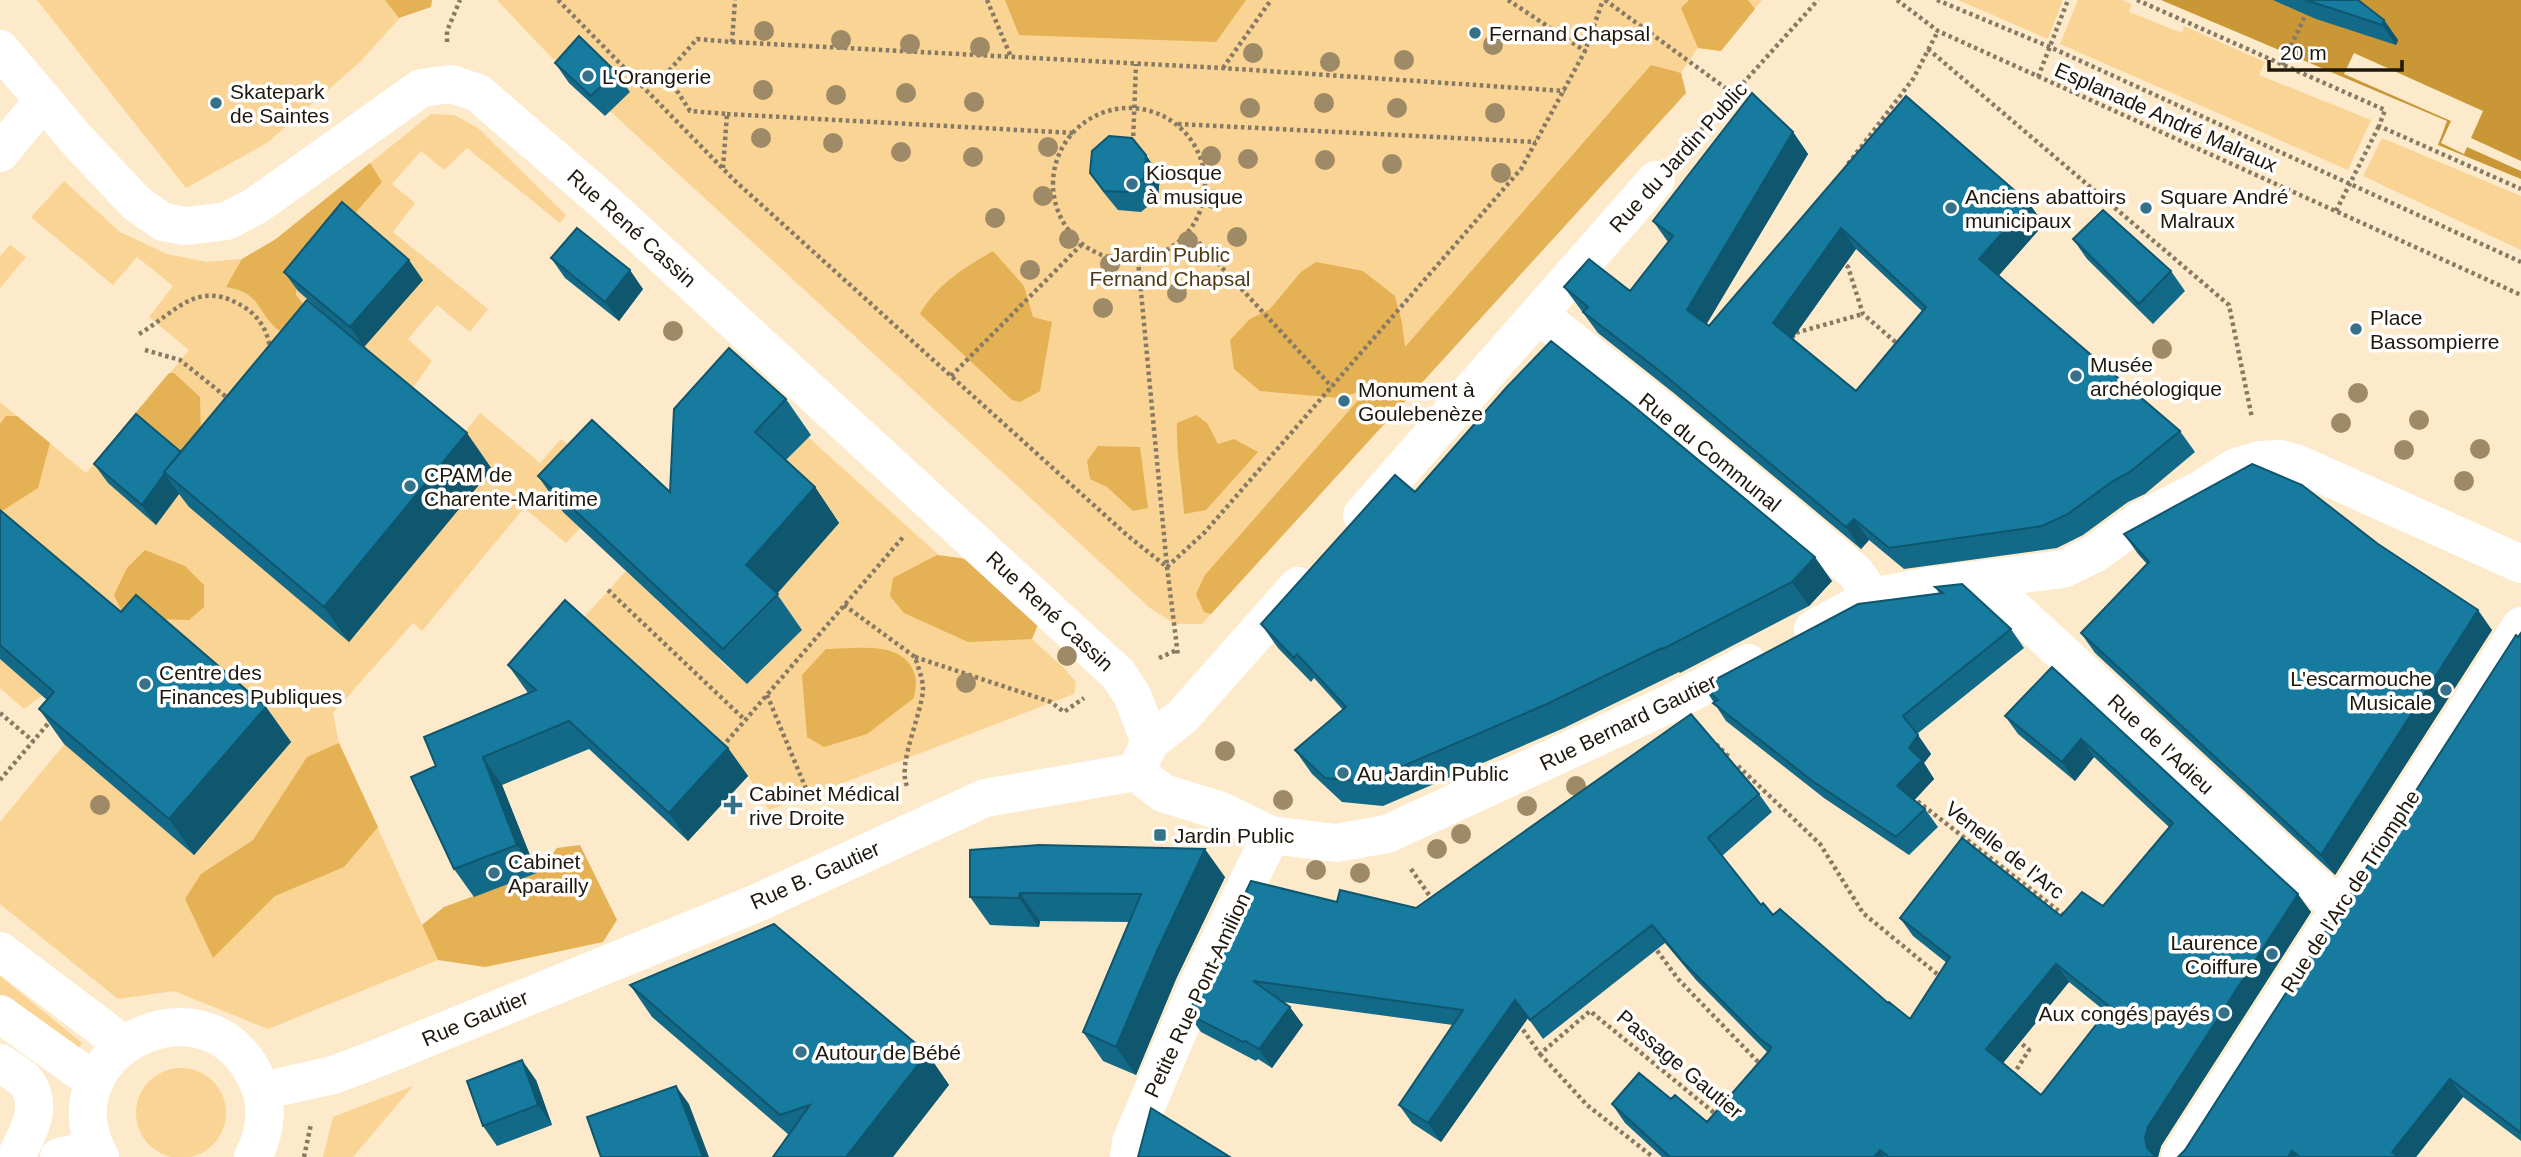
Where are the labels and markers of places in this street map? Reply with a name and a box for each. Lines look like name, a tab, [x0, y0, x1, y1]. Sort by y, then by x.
place label: Fernand Chapsal	[1489, 22, 1650, 45]
marker: Fernand Chapsal	[1467, 25, 1483, 41]
place label: L'Orangerie	[602, 65, 711, 88]
marker: L'Orangerie	[580, 68, 596, 84]
place label: Skatepark de Saintes	[230, 80, 329, 127]
marker: Skatepark de Saintes	[208, 95, 224, 111]
place label: Kiosque à musique	[1146, 161, 1243, 208]
marker: Kiosque à musique	[1124, 176, 1140, 192]
place label: Anciens abattoirs municipaux	[1965, 185, 2126, 232]
place label: Square André Malraux	[2160, 185, 2288, 232]
marker: Anciens abattoirs municipaux	[1943, 200, 1959, 216]
marker: Square André Malraux	[2138, 200, 2154, 216]
place label: Place Bassompierre	[2370, 306, 2500, 353]
marker: Place Bassompierre	[2348, 321, 2364, 337]
place label: Musée archéologique	[2090, 353, 2222, 400]
marker: Musée archéologique	[2068, 368, 2084, 384]
place label: Monument à Goulebenèze	[1358, 378, 1483, 425]
marker: Monument à Goulebenèze	[1336, 393, 1352, 409]
place label: CPAM de Charente-Maritime	[424, 463, 598, 510]
marker: CPAM de Charente-Maritime	[402, 478, 418, 494]
place label: Centre des Finances Publiques	[159, 661, 342, 708]
place label: L'escarmouche Musicale	[2290, 667, 2432, 714]
marker: Centre des Finances Publiques	[137, 676, 153, 692]
marker: L'escarmouche Musicale	[2438, 682, 2454, 698]
place label: Au Jardin Public	[1357, 762, 1509, 785]
marker: Au Jardin Public	[1335, 765, 1351, 781]
place label: Cabinet Médical rive Droite	[749, 782, 900, 829]
marker: Cabinet Médical rive Droite	[723, 795, 743, 815]
place label: Jardin Public	[1174, 824, 1294, 847]
marker: Jardin Public	[1152, 827, 1168, 843]
place label: Cabinet Aparailly	[508, 850, 589, 897]
marker: Cabinet Aparailly	[486, 865, 502, 881]
place label: Laurence Coiffure	[2170, 931, 2258, 978]
marker: Laurence Coiffure	[2264, 946, 2280, 962]
place label: Aux congés payés	[2038, 1002, 2210, 1025]
marker: Aux congés payés	[2216, 1005, 2232, 1021]
place label: Autour de Bébé	[815, 1041, 961, 1064]
marker: Autour de Bébé	[793, 1044, 809, 1060]

